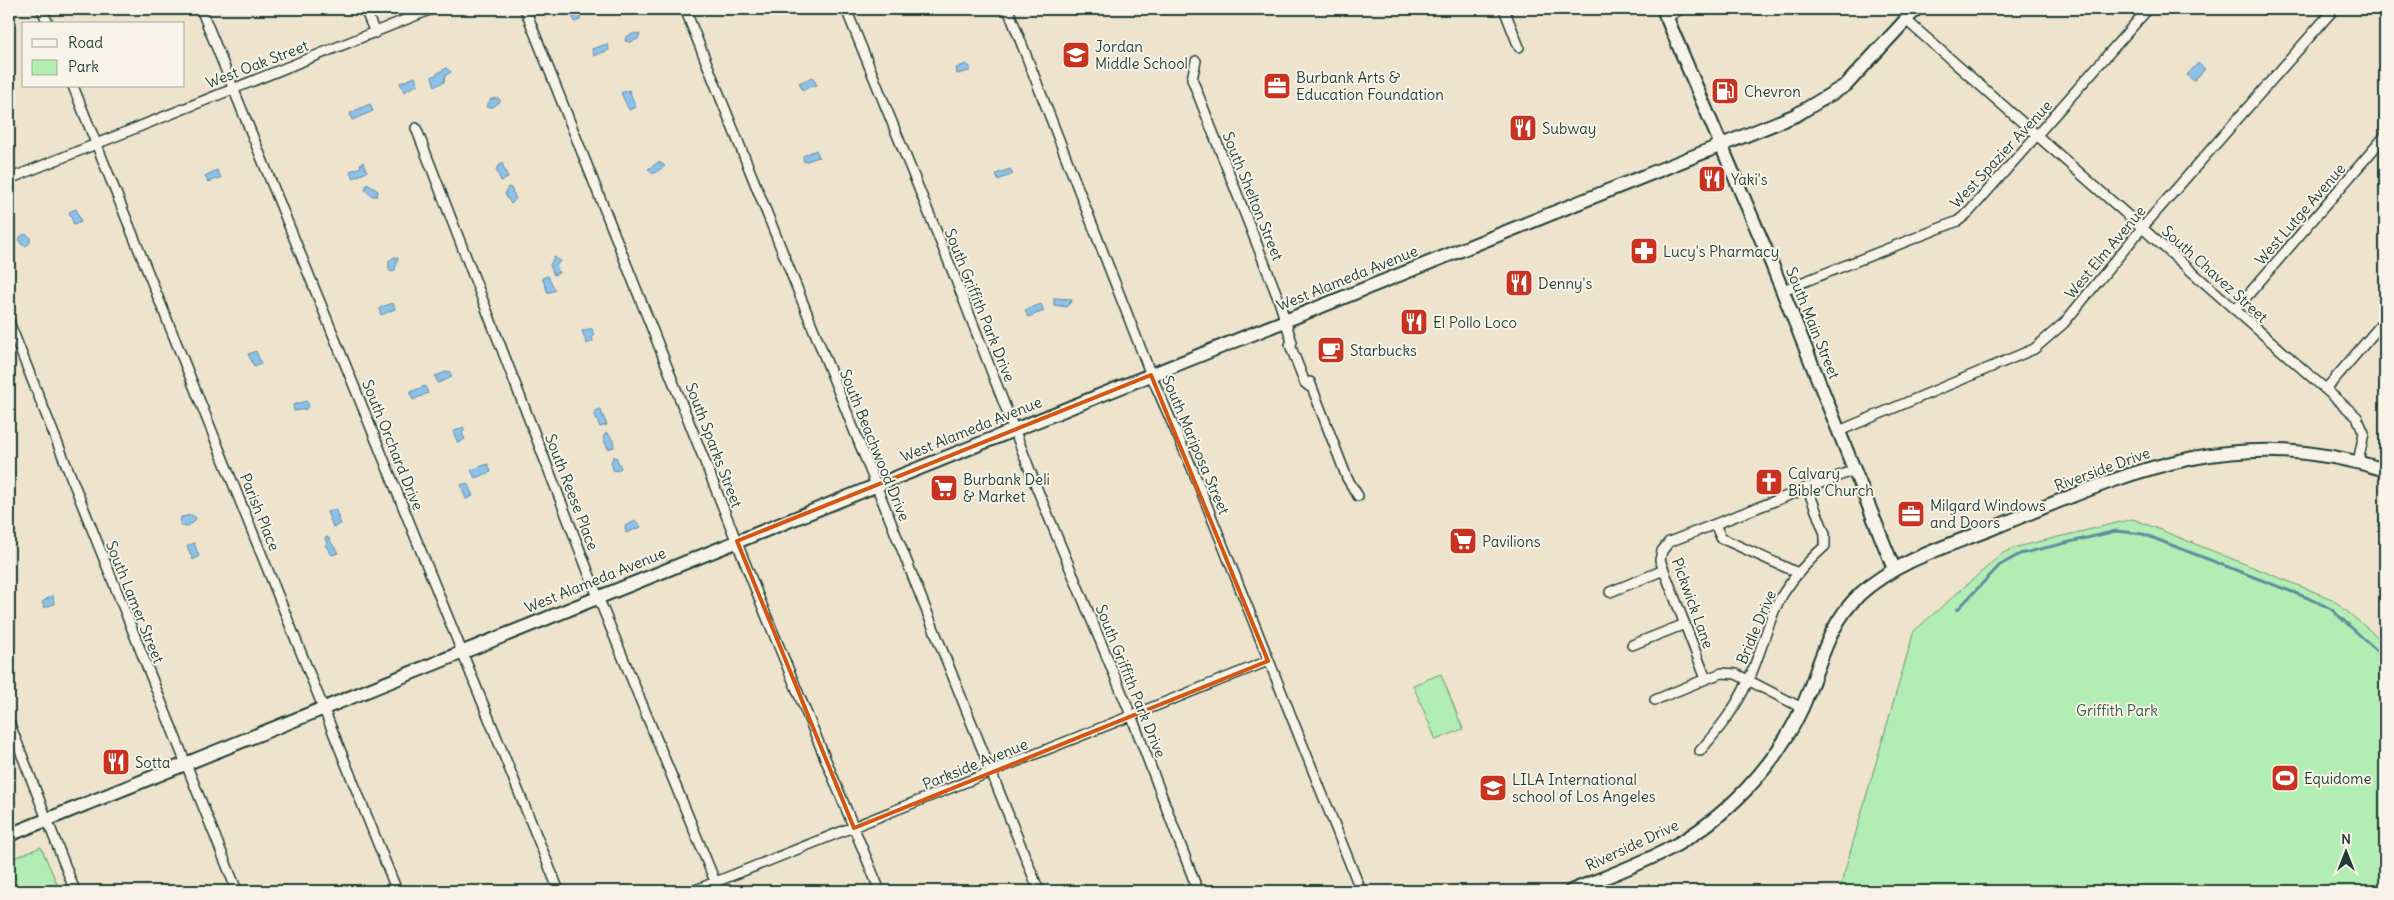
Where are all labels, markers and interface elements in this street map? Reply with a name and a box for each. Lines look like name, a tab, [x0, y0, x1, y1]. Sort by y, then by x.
legend	[22, 22, 185, 88]
text: Road	[68, 33, 103, 52]
street label: West Oak Street	[203, 36, 311, 92]
place label: Jordan Middle School	[1095, 37, 1188, 73]
school or university icon: Jordan Middle School	[1061, 40, 1091, 70]
text: Park	[68, 57, 99, 76]
place label: Burbank Arts & Education Foundation	[1296, 68, 1444, 104]
office icon: Burbank Arts & Education Foundation	[1262, 71, 1292, 101]
fuel station icon: Chevron	[1710, 76, 1740, 106]
place label: Chevron	[1744, 82, 1801, 101]
street label: West Spazier Avenue	[1946, 96, 2056, 212]
restaurant icon: Subway	[1508, 113, 1538, 143]
place label: Subway	[1542, 119, 1596, 138]
street label: South Shelton Street	[1219, 129, 1287, 263]
street label: West Lutge Avenue	[2251, 159, 2349, 269]
restaurant icon: Yaki's	[1697, 164, 1727, 194]
place label: Yaki's	[1731, 170, 1768, 189]
street label: West Elm Avenue	[2061, 202, 2149, 302]
street label: South Chavez Street	[2158, 221, 2272, 327]
street label: South Griffith Park Drive	[941, 226, 1019, 384]
pharmacy icon: Lucy's Pharmacy	[1629, 236, 1659, 266]
street label: West Alameda Avenue	[1274, 241, 1420, 315]
place label: Lucy's Pharmacy	[1663, 242, 1779, 261]
street label: South Main Street	[1782, 264, 1844, 382]
restaurant icon: Denny's	[1504, 268, 1534, 298]
place label: Denny's	[1538, 274, 1592, 293]
restaurant icon: El Pollo Loco	[1399, 307, 1429, 337]
place label: El Pollo Loco	[1433, 313, 1517, 332]
cafe icon: Starbucks	[1316, 335, 1346, 365]
place label: Starbucks	[1350, 341, 1417, 360]
street label: South Beachwood Drive	[836, 366, 914, 524]
street label: South Mariposa Street	[1158, 373, 1234, 517]
street label: South Orchard Drive	[358, 377, 428, 513]
street label: South Sparks Street	[681, 380, 747, 510]
street label: West Alameda Avenue	[898, 392, 1044, 466]
street label: South Reese Place	[541, 431, 603, 553]
street label: Riverside Drive	[2052, 443, 2152, 495]
place label: Calvary Bible Church	[1788, 464, 1874, 500]
church icon: Calvary Bible Church	[1754, 467, 1784, 497]
street label: Parish Place	[236, 470, 284, 554]
place label: Burbank Deli & Market	[963, 470, 1050, 506]
supermarket icon: Burbank Deli & Market	[929, 473, 959, 503]
place label: Milgard Windows and Doors	[1930, 496, 2046, 532]
office icon: Milgard Windows and Doors	[1896, 499, 1926, 529]
supermarket icon: Pavilions	[1448, 526, 1478, 556]
place label: Pavilions	[1482, 532, 1541, 551]
street label: South Lamer Street	[102, 538, 168, 666]
street label: West Alameda Avenue	[522, 543, 668, 617]
street label: Pickwick Lane	[1668, 555, 1718, 651]
street label: Bridle Drive	[1732, 587, 1780, 667]
street label: South Griffith Park Drive	[1092, 602, 1170, 760]
park label: Griffith Park	[2076, 701, 2158, 720]
street label: Parkside Avenue	[920, 734, 1030, 794]
restaurant icon: Sotta	[101, 747, 131, 777]
place label: Sotta	[135, 753, 171, 772]
sports icon: Equidome	[2270, 763, 2300, 793]
place label: Equidome	[2304, 769, 2372, 788]
place label: LILA International school of Los Angeles	[1512, 770, 1656, 806]
school or university icon: LILA International school of Los Angeles	[1478, 773, 1508, 803]
street label: Riverside Drive	[1582, 815, 1682, 875]
north arrow	[2322, 828, 2372, 878]
text: N	[2341, 830, 2351, 848]

